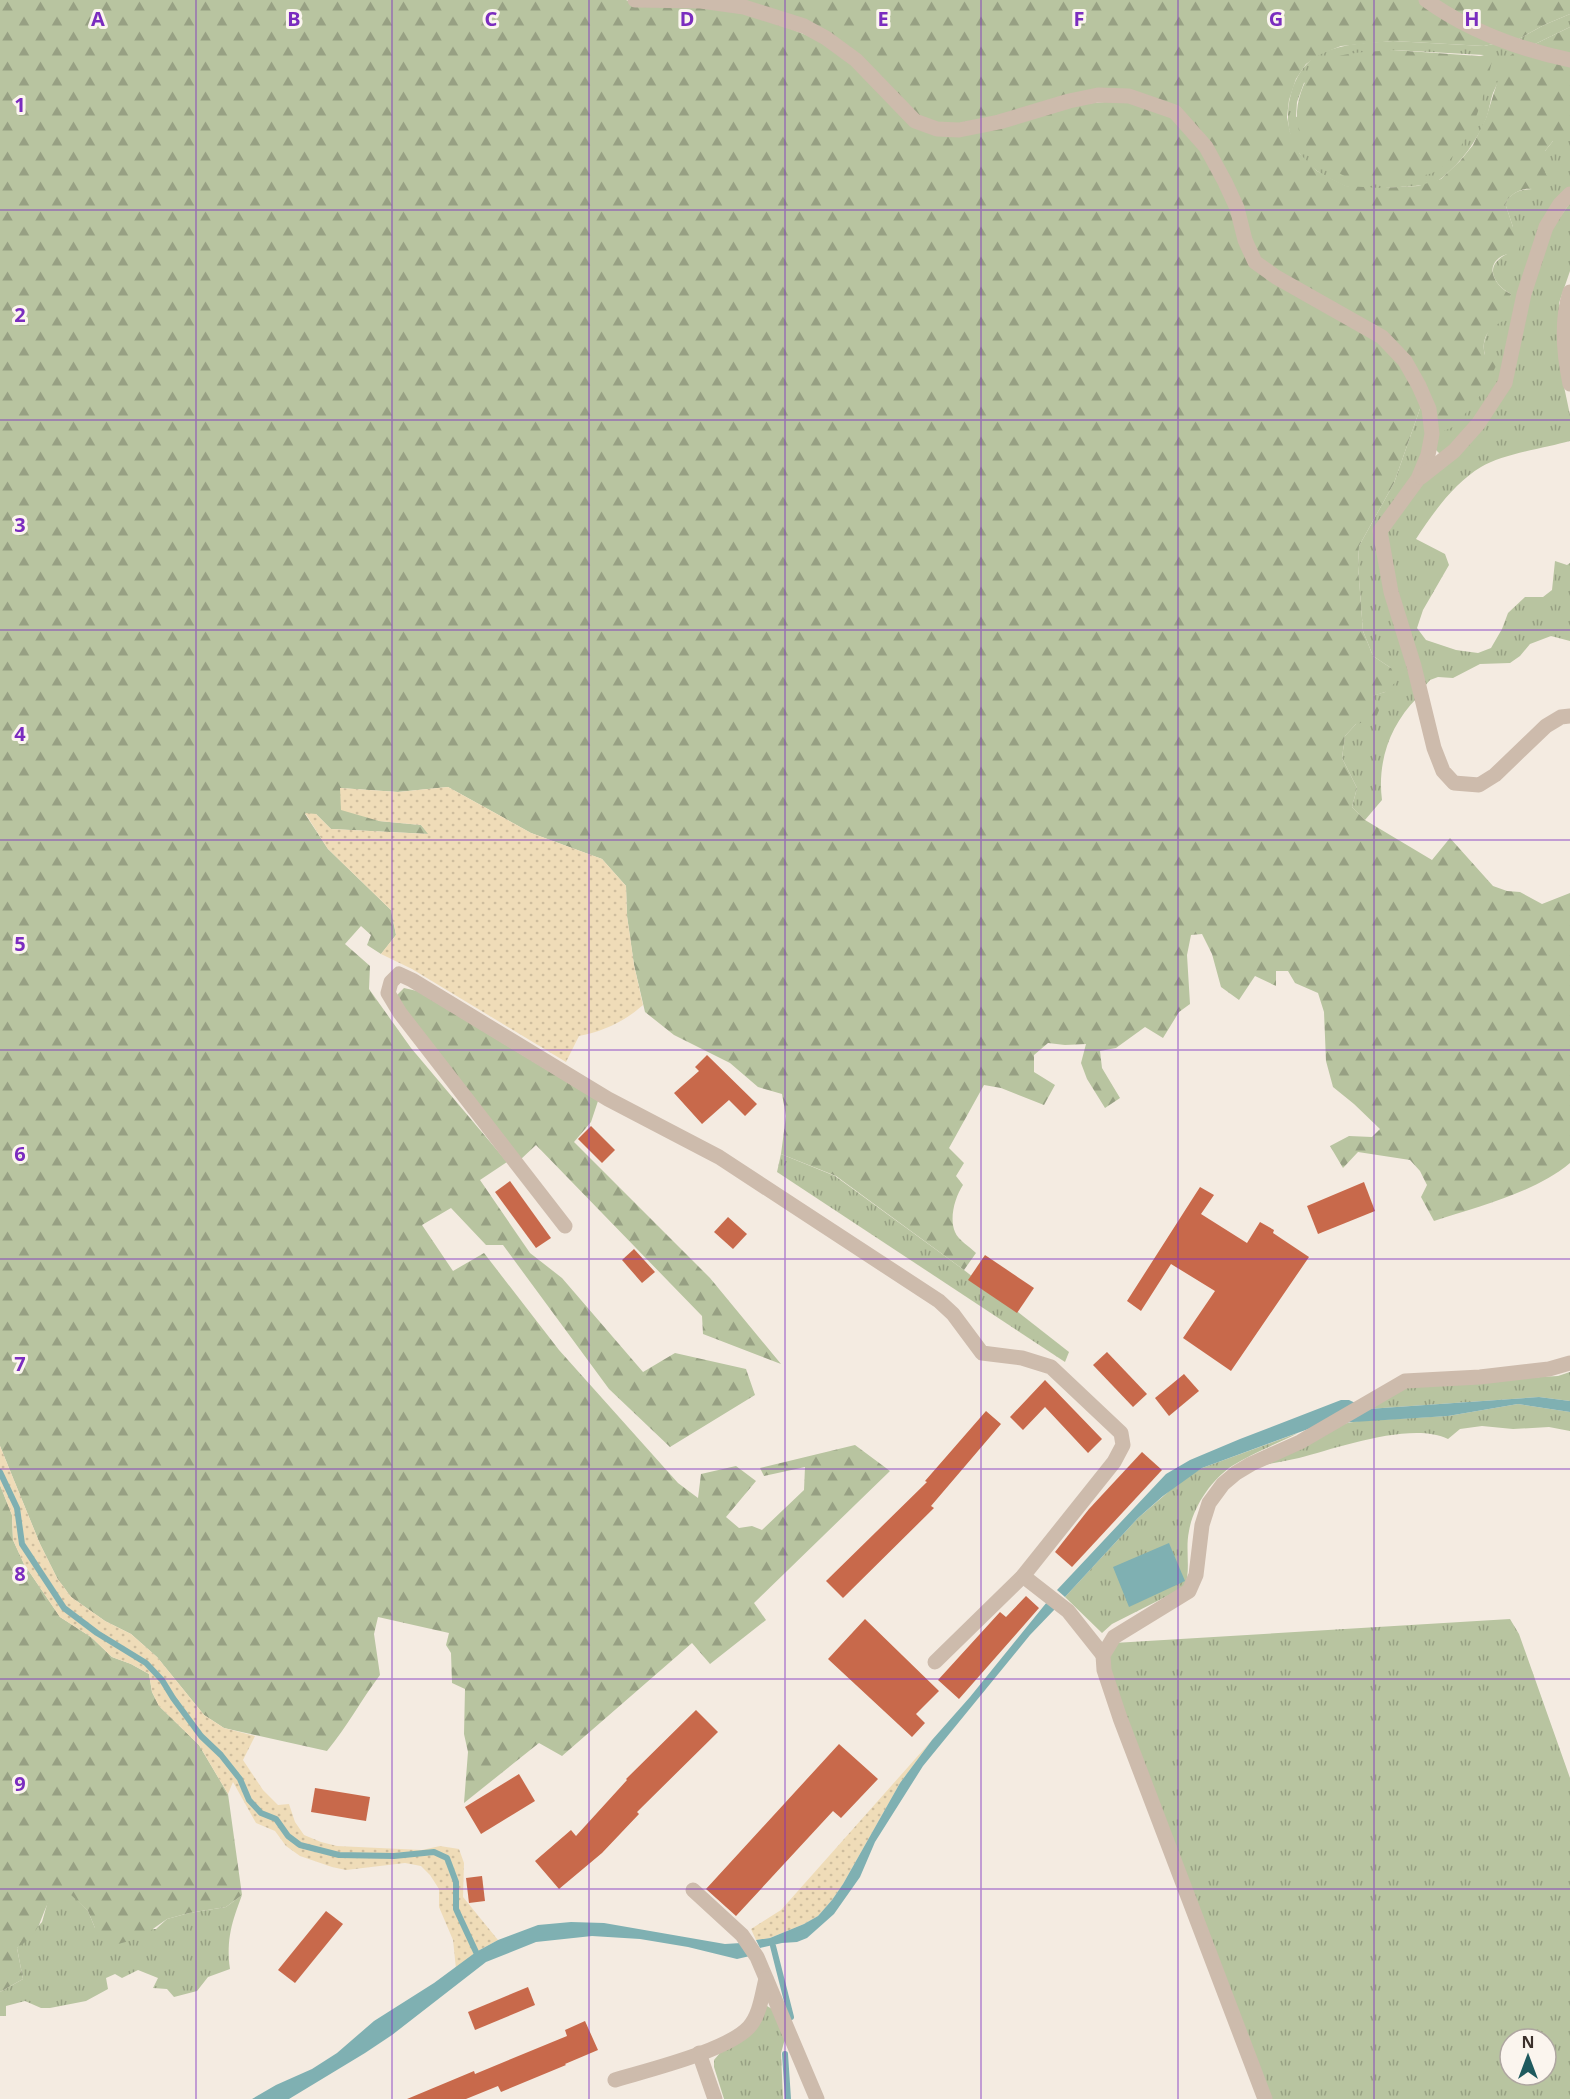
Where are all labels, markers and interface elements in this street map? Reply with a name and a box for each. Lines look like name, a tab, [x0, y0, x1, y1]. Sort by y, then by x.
text: A	[91, 5, 105, 32]
text: B	[287, 5, 301, 32]
text: C	[485, 5, 498, 32]
text: D	[680, 5, 694, 32]
text: E	[877, 5, 889, 32]
text: F	[1074, 5, 1084, 32]
text: G	[1269, 5, 1283, 32]
text: H	[1464, 5, 1480, 32]
text: 1	[14, 91, 26, 118]
text: 2	[14, 301, 26, 328]
text: 3	[14, 511, 26, 538]
text: 4	[14, 720, 26, 747]
text: 5	[14, 930, 26, 957]
text: 6	[14, 1140, 26, 1167]
text: 7	[14, 1350, 26, 1377]
text: 8	[14, 1560, 26, 1587]
text: 9	[14, 1770, 26, 1797]
north arrow	[1498, 2027, 1558, 2087]
text: N	[1521, 2031, 1535, 2053]

